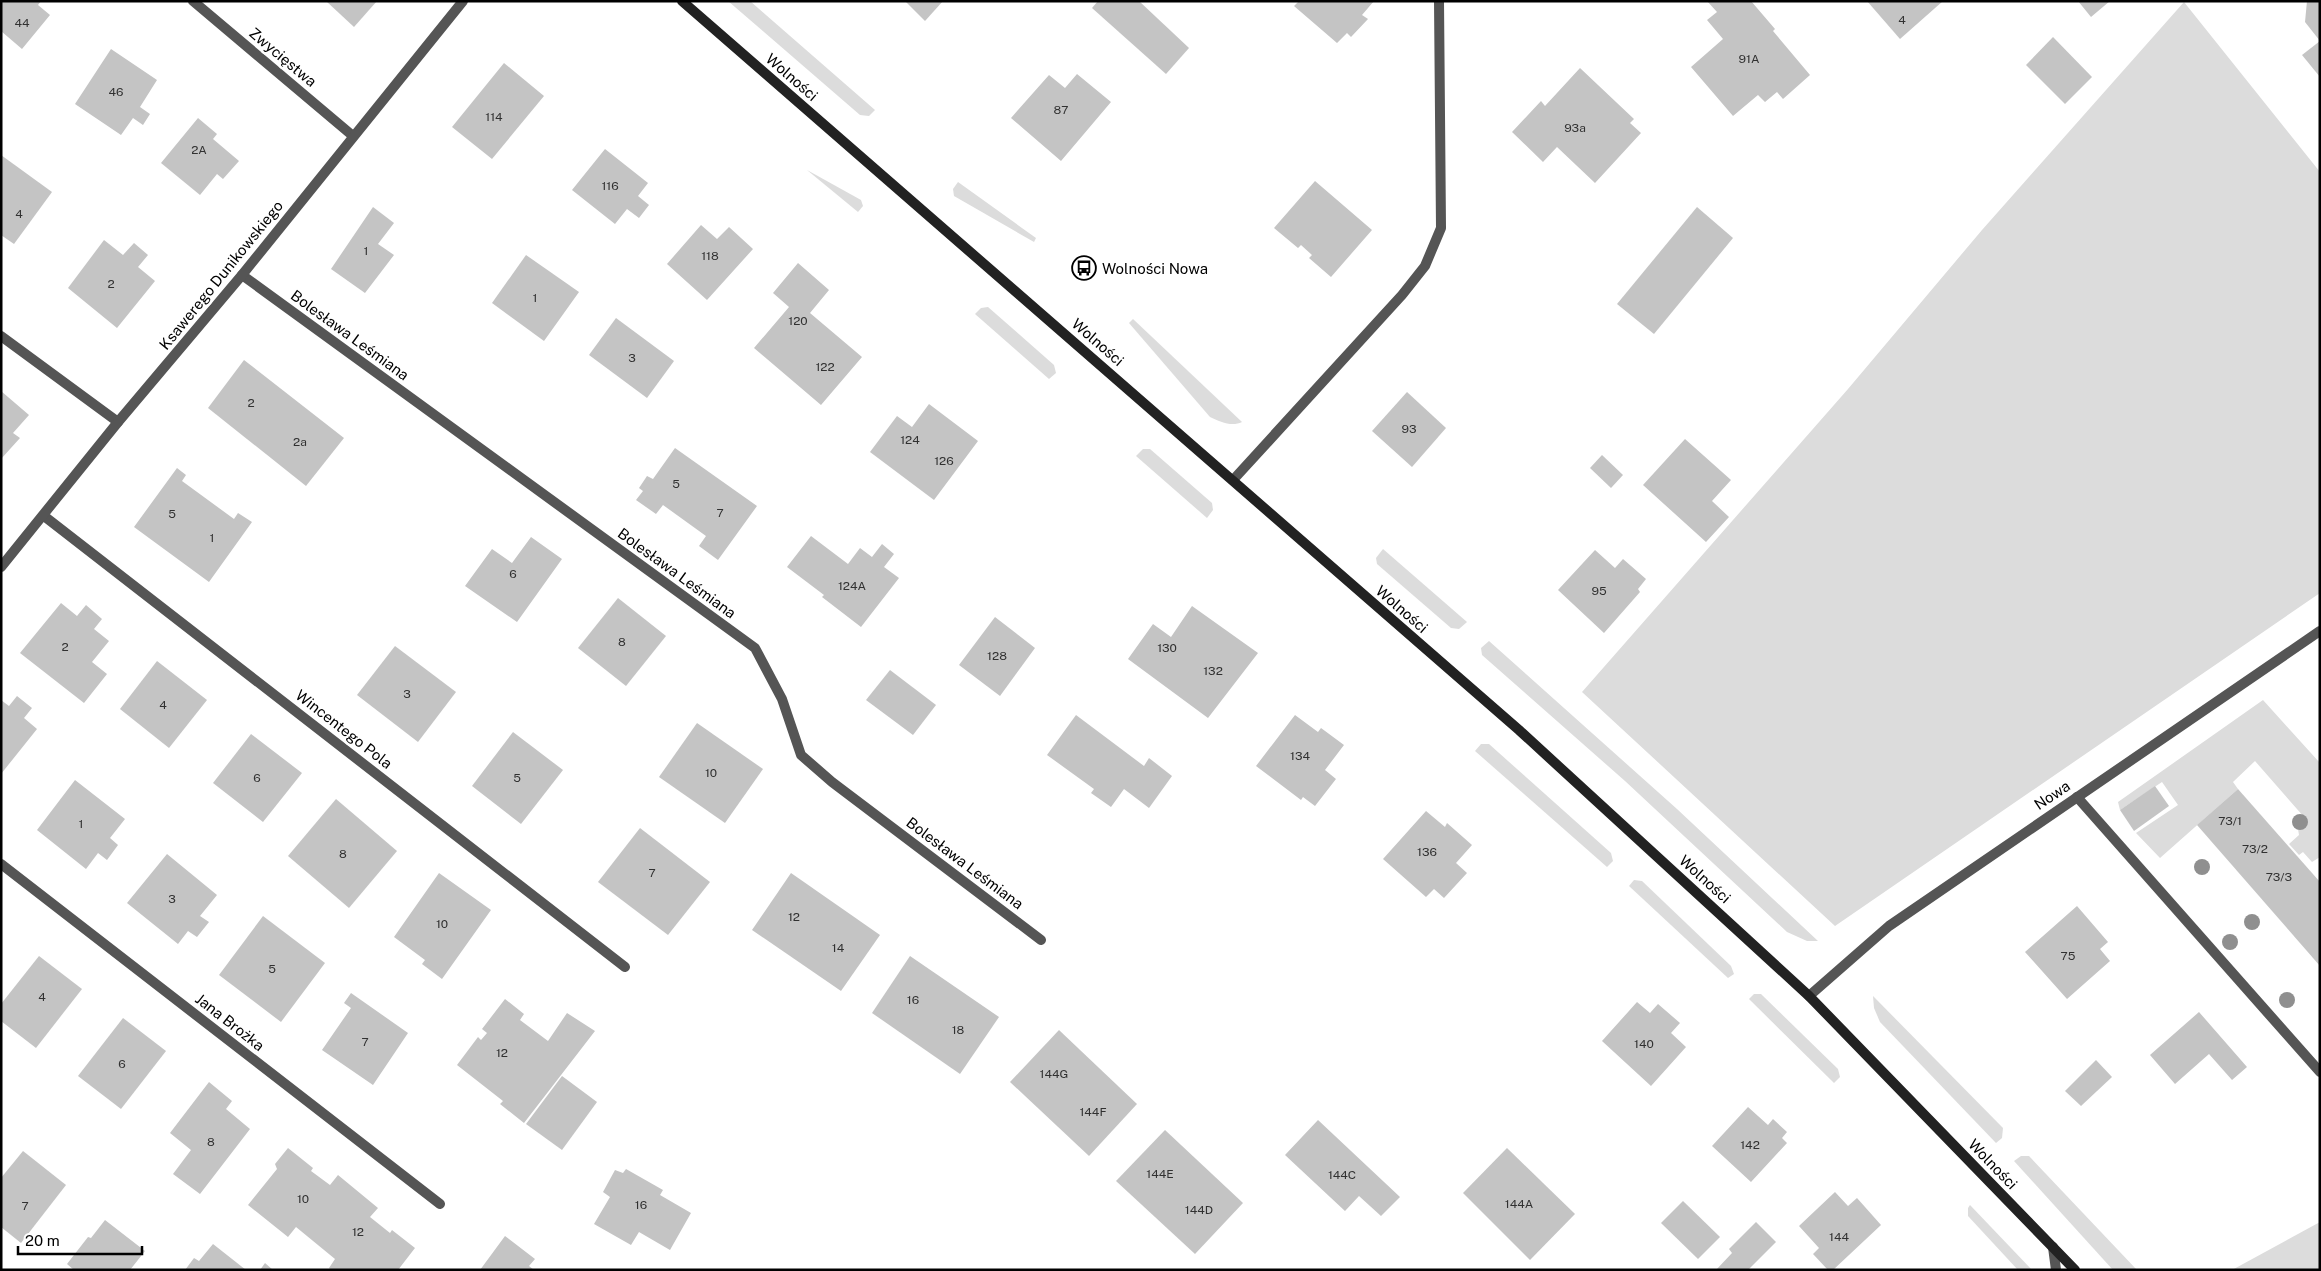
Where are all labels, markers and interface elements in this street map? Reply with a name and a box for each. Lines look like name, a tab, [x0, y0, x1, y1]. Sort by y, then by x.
house number: 4	[1898, 13, 1906, 27]
house number: 44	[14, 16, 30, 30]
street label: Zwycięstwa	[246, 24, 320, 90]
street label: Wolności	[763, 50, 821, 104]
house number: 91A	[1739, 52, 1760, 66]
house number: 46	[108, 85, 124, 99]
house number: 87	[1054, 103, 1068, 117]
house number: 114	[485, 110, 503, 124]
house number: 93a	[1564, 121, 1586, 135]
house number: 2A	[191, 143, 207, 157]
house number: 116	[601, 179, 619, 193]
street label: Ksawerego Dunikowskiego	[156, 197, 286, 353]
house number: 4	[15, 207, 23, 221]
house number: 1	[364, 244, 368, 258]
house number: 118	[701, 249, 719, 263]
bus stop icon: Wolności Nowa	[1071, 255, 1097, 281]
place label: Wolności Nowa	[1102, 260, 1208, 277]
house number: 2	[107, 277, 115, 291]
street label: Bolesława Leśmiana	[288, 286, 412, 384]
house number: 1	[533, 291, 537, 305]
house number: 120	[788, 314, 808, 328]
street label: Wolności	[1069, 315, 1127, 369]
house number: 3	[628, 351, 636, 365]
house number: 122	[815, 360, 835, 374]
house number: 2	[247, 396, 255, 410]
house number: 93	[1402, 422, 1416, 436]
house number: 124	[900, 433, 920, 447]
house number: 2a	[293, 435, 307, 449]
house number: 126	[934, 454, 954, 468]
house number: 5	[672, 477, 680, 491]
house number: 7	[716, 506, 724, 520]
house number: 5	[168, 507, 176, 521]
street label: Bolesława Leśmiana	[615, 524, 739, 622]
house number: 1	[210, 531, 214, 545]
house number: 6	[509, 567, 517, 581]
house number: 124A	[838, 579, 867, 593]
street label: Wolności	[1373, 582, 1431, 636]
house number: 95	[1591, 584, 1607, 598]
house number: 8	[618, 635, 626, 649]
house number: 2	[61, 640, 69, 654]
house number: 130	[1157, 641, 1177, 655]
house number: 128	[987, 649, 1007, 663]
house number: 132	[1203, 664, 1223, 678]
street label: Wincentego Pola	[292, 686, 396, 772]
house number: 3	[403, 687, 411, 701]
house number: 4	[159, 698, 167, 712]
house number: 134	[1290, 749, 1310, 763]
house number: 10	[705, 766, 717, 780]
house number: 6	[253, 771, 261, 785]
house number: 5	[513, 771, 521, 785]
street label: Nowa	[2031, 777, 2073, 813]
street label: Bolesława Leśmiana	[903, 814, 1027, 912]
house number: 73/1	[2218, 814, 2242, 828]
house number: 1	[79, 817, 83, 831]
house number: 73/2	[2242, 842, 2268, 856]
house number: 136	[1417, 845, 1437, 859]
house number: 8	[339, 847, 347, 861]
street label: Wolności	[1676, 852, 1734, 906]
house number: 7	[648, 866, 656, 880]
house number: 73/3	[2266, 870, 2292, 884]
house number: 3	[168, 892, 176, 906]
house number: 12	[788, 910, 800, 924]
house number: 10	[436, 917, 448, 931]
house number: 14	[832, 941, 845, 955]
house number: 75	[2061, 949, 2076, 963]
house number: 5	[268, 962, 276, 976]
house number: 4	[38, 990, 46, 1004]
street label: Jana Brożka	[192, 990, 268, 1054]
house number: 16	[907, 993, 919, 1007]
house number: 18	[952, 1023, 965, 1037]
house number: 7	[361, 1035, 369, 1049]
house number: 140	[1634, 1037, 1654, 1051]
house number: 12	[496, 1046, 508, 1060]
house number: 6	[118, 1057, 126, 1071]
house number: 144G	[1040, 1067, 1068, 1081]
house number: 144F	[1079, 1105, 1107, 1119]
house number: 8	[207, 1135, 215, 1149]
street label: Wolności	[1965, 1135, 2021, 1193]
house number: 142	[1740, 1138, 1760, 1152]
house number: 144E	[1146, 1167, 1174, 1181]
house number: 144C	[1328, 1168, 1356, 1182]
house number: 10	[297, 1192, 309, 1206]
house number: 144A	[1505, 1197, 1534, 1211]
house number: 16	[635, 1198, 647, 1212]
house number: 7	[21, 1199, 29, 1213]
house number: 144D	[1185, 1203, 1213, 1217]
scale bar	[18, 1224, 141, 1256]
house number: 12	[352, 1225, 364, 1239]
house number: 144	[1829, 1230, 1849, 1244]
text: 20 m	[25, 1232, 60, 1249]

